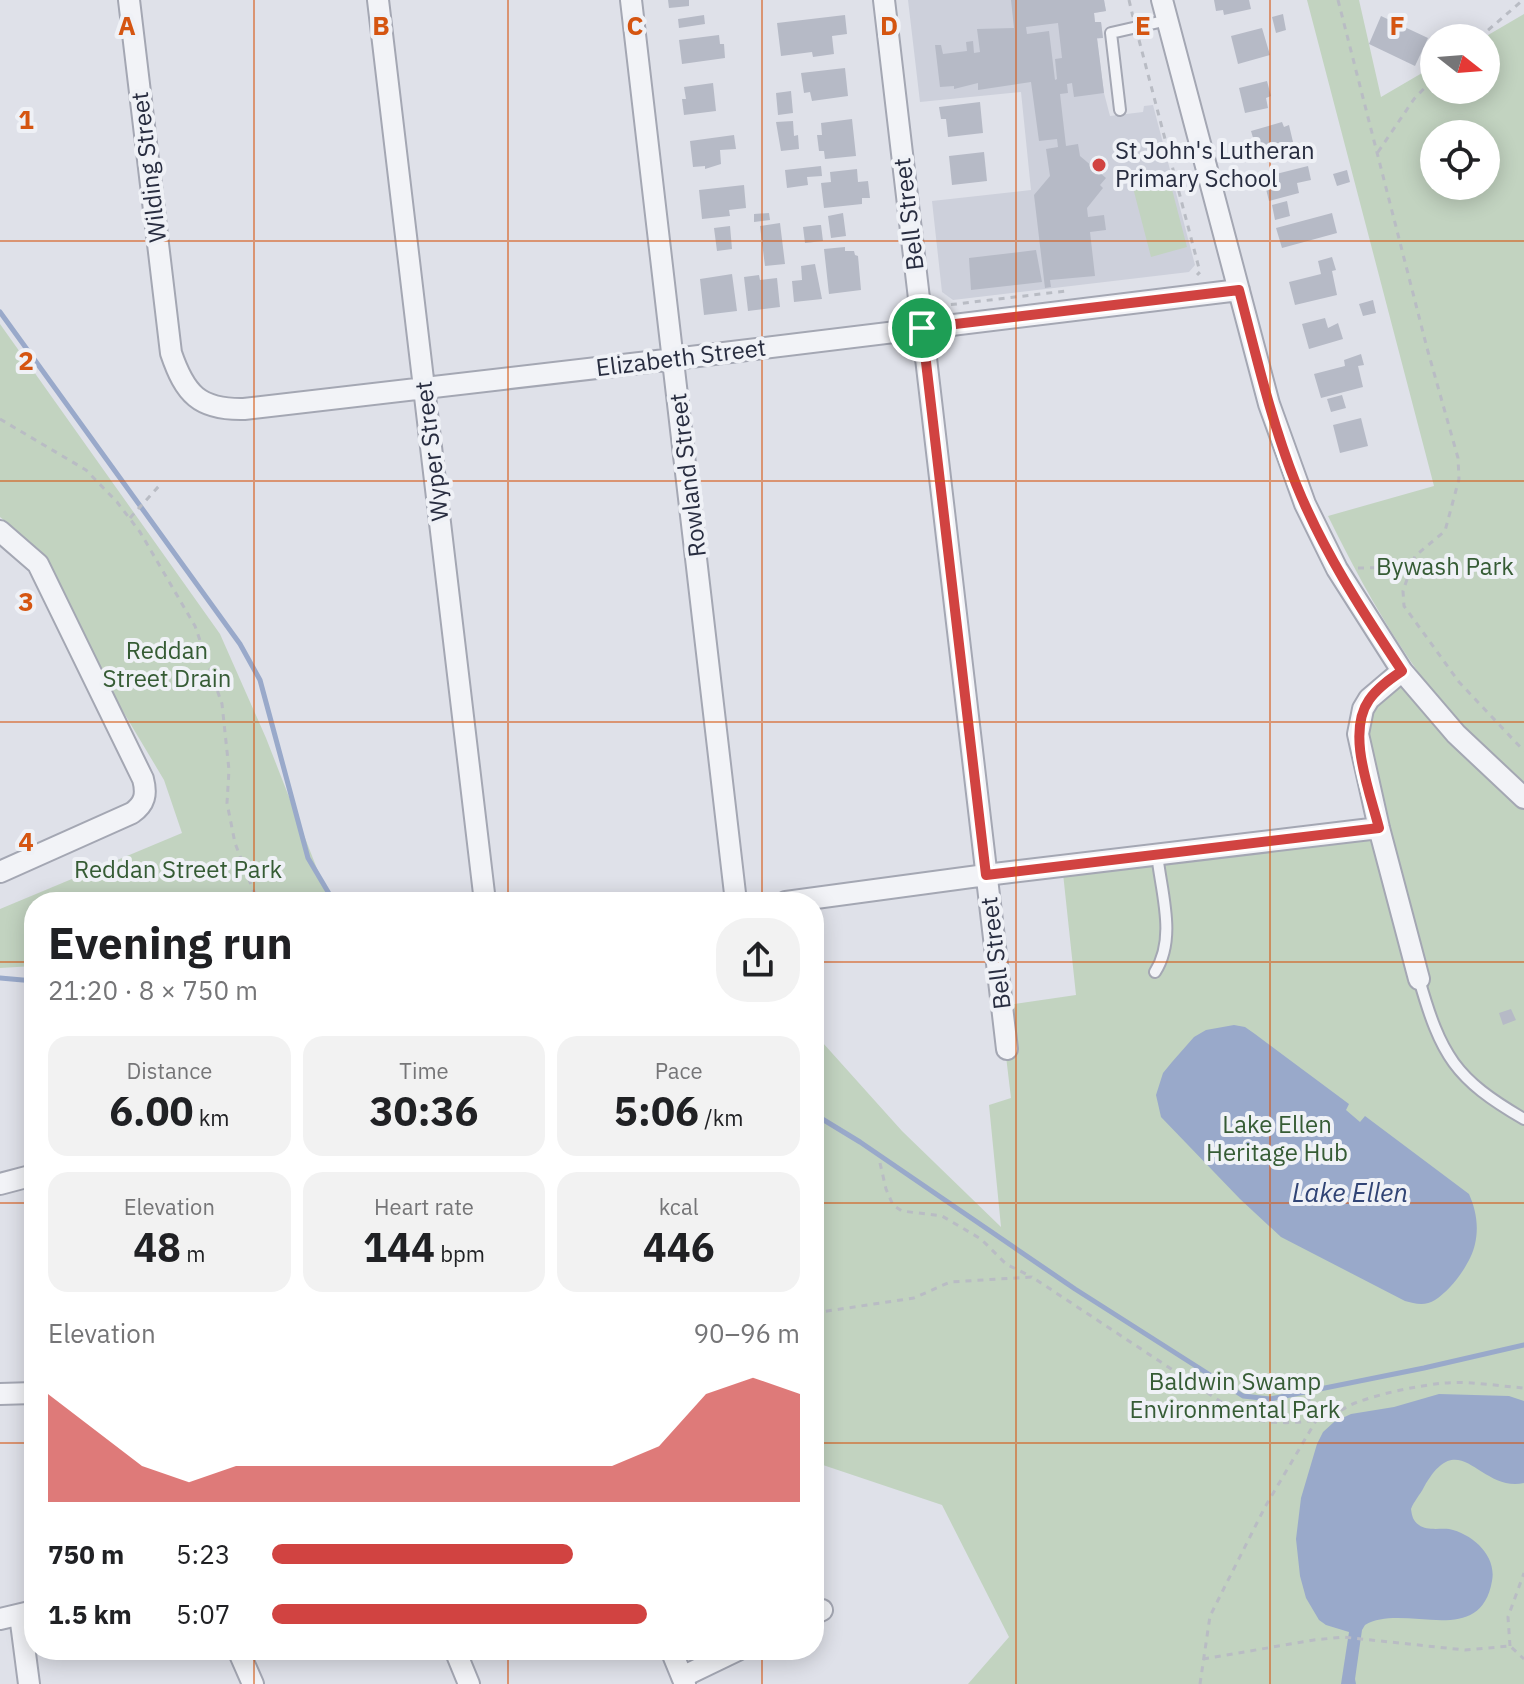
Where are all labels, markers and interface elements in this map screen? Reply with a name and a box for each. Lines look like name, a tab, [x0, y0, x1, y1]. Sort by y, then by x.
text: A	[118, 8, 136, 42]
text: B	[372, 8, 390, 42]
text: C	[627, 8, 644, 42]
text: D	[880, 8, 898, 42]
text: E	[1135, 8, 1151, 42]
text: F	[1389, 8, 1405, 42]
north arrow	[1420, 24, 1500, 104]
map controls	[1420, 24, 1500, 200]
street label: Wilding Street	[123, 90, 173, 244]
text: 1	[18, 102, 34, 136]
button: locate	[1420, 120, 1500, 200]
place label: St John's Lutheran Primary School	[1115, 134, 1315, 194]
street label: Bell Street	[885, 156, 931, 272]
marker: St John's Lutheran Primary School	[1090, 156, 1108, 174]
pin	[888, 294, 956, 362]
icon: arrive	[900, 306, 944, 350]
street label: Elizabeth Street	[594, 331, 768, 383]
text: 2	[18, 343, 34, 377]
street label: Wyper Street	[407, 379, 455, 523]
street label: Rowland Street	[661, 391, 713, 559]
park label: Bywash Park	[1376, 550, 1514, 582]
text: 3	[18, 584, 34, 618]
park label: Reddan Street Drain	[103, 634, 231, 694]
text: 4	[18, 824, 34, 858]
park label: Reddan Street Park	[74, 853, 282, 885]
street label: Bell Street	[972, 895, 1018, 1011]
text: Evening run	[48, 914, 293, 971]
button: share	[716, 918, 800, 1002]
text: 21:20 · 8 × 750 m	[48, 973, 258, 1007]
text: Distance	[126, 1056, 212, 1085]
text: Time	[399, 1056, 449, 1085]
text: Pace	[655, 1056, 703, 1085]
text: 6.00	[109, 1085, 194, 1137]
text: 30:36	[369, 1085, 479, 1137]
text: 5:06	[614, 1085, 699, 1137]
text: km	[194, 1103, 230, 1132]
text: /km	[699, 1103, 743, 1132]
park label: Lake Ellen Heritage Hub	[1206, 1108, 1348, 1168]
water label: Lake Ellen	[1292, 1175, 1408, 1209]
text: Elevation	[124, 1192, 215, 1221]
text: Heart rate	[374, 1192, 474, 1221]
text: kcal	[659, 1192, 699, 1221]
text: 48	[133, 1221, 181, 1273]
text: 144	[363, 1221, 435, 1273]
text: 446	[643, 1221, 715, 1273]
text: m	[181, 1239, 206, 1268]
text: bpm	[435, 1239, 485, 1268]
text: Elevation	[48, 1316, 156, 1350]
text: 90–96 m	[693, 1316, 800, 1350]
park label: Baldwin Swamp Environmental Park	[1130, 1365, 1341, 1425]
text: 750 m	[48, 1537, 124, 1571]
text: 5:23	[176, 1537, 230, 1571]
text: 1.5 km	[48, 1597, 132, 1631]
text: 5:07	[176, 1597, 230, 1631]

